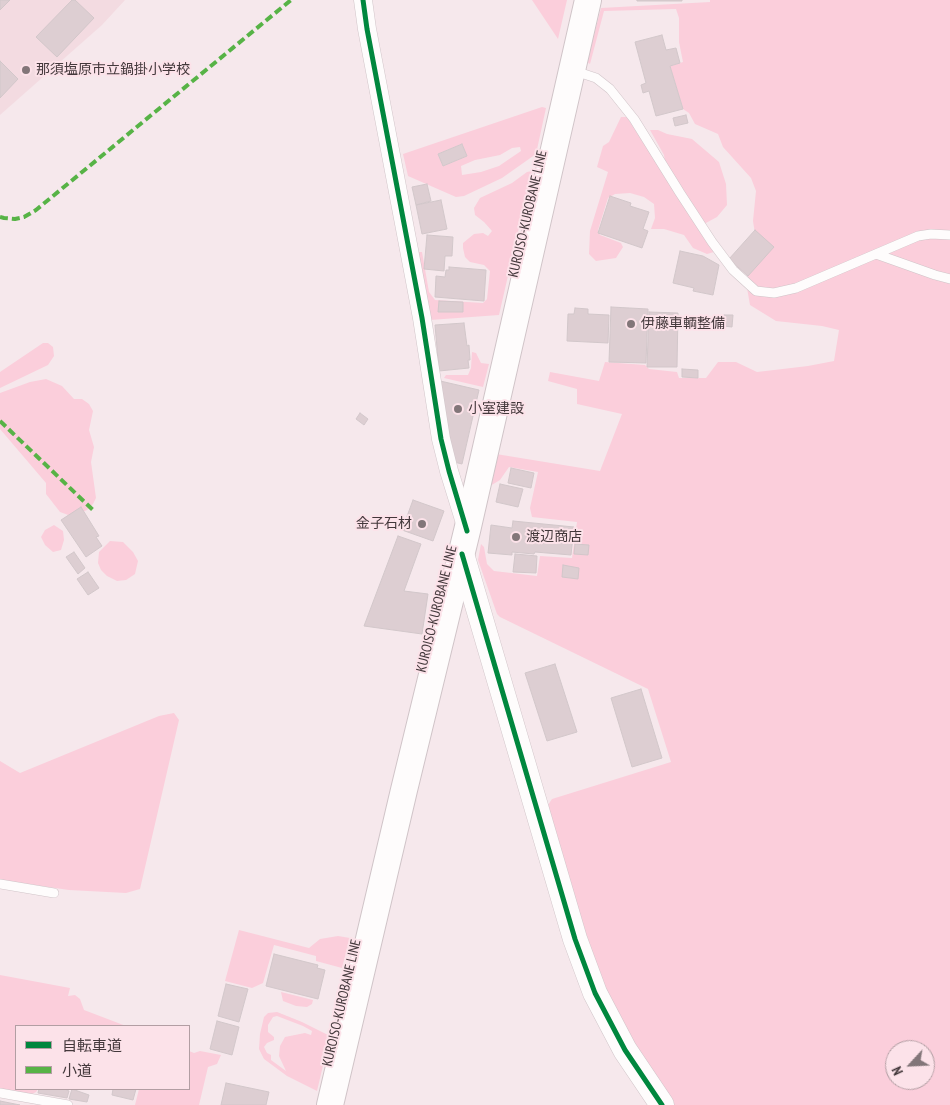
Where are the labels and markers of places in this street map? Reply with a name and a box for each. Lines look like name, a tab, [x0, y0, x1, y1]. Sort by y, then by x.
place label: 那須塩原市立鍋掛小学校	[36, 62, 190, 78]
marker: 那須塩原市立鍋掛小学校	[20, 64, 32, 76]
place label: 伊藤車輌整備	[641, 316, 725, 332]
marker: 伊藤車輌整備	[625, 318, 637, 330]
place label: 小室建設	[468, 401, 524, 417]
marker: 小室建設	[452, 403, 464, 415]
place label: 金子石材	[356, 516, 412, 532]
marker: 金子石材	[416, 518, 428, 530]
place label: 渡辺商店	[526, 529, 582, 545]
marker: 渡辺商店	[510, 531, 522, 543]

